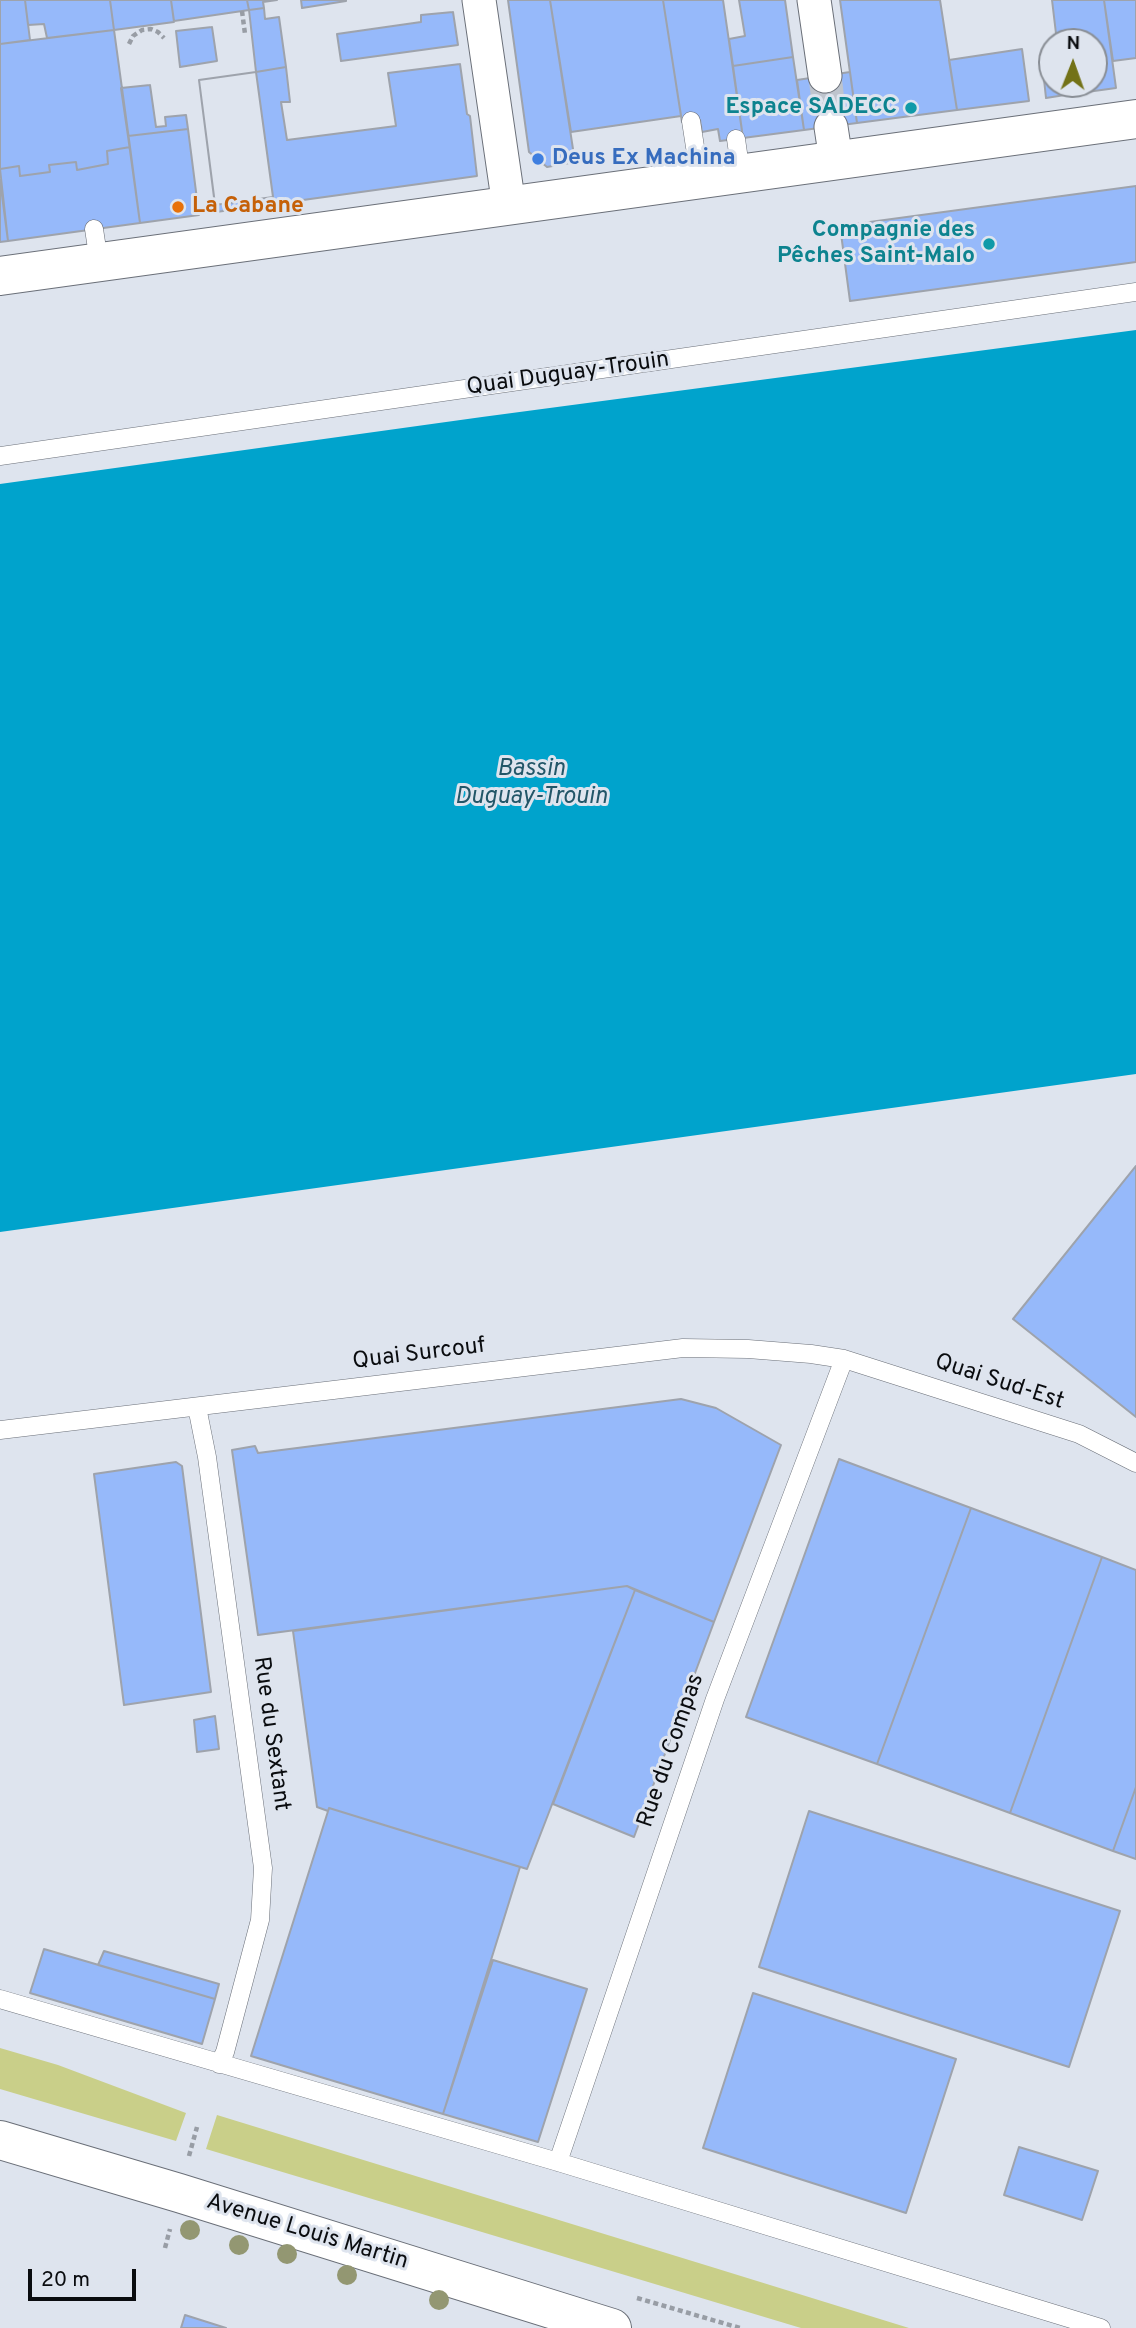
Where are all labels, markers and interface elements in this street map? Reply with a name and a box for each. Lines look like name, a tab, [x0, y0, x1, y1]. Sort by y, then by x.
north arrow	[1038, 28, 1108, 98]
text: N	[1066, 32, 1080, 56]
place label: Espace SADECC	[725, 94, 897, 122]
marker: Espace SADECC	[903, 100, 919, 116]
place label: Deus Ex Machina	[552, 145, 735, 173]
marker: Deus Ex Machina	[530, 151, 546, 167]
place label: La Cabane	[192, 193, 304, 221]
marker: La Cabane	[170, 199, 186, 215]
place label: Compagnie des Pêches Saint-Malo	[777, 217, 975, 271]
marker: Compagnie des Pêches Saint-Malo	[981, 236, 997, 252]
street label: Quai Duguay-Trouin	[465, 347, 671, 403]
water label: Bassin Duguay-Trouin	[455, 756, 607, 812]
street label: Quai Surcouf	[351, 1333, 487, 1377]
street label: Quai Sud-Est	[931, 1349, 1067, 1417]
street label: Rue du Sextant	[245, 1655, 295, 1813]
street label: Rue du Compas	[633, 1671, 711, 1831]
street label: Avenue Louis Martin	[203, 2189, 411, 2277]
scale bar	[32, 2254, 140, 2298]
text: 20 m	[41, 2267, 90, 2294]

